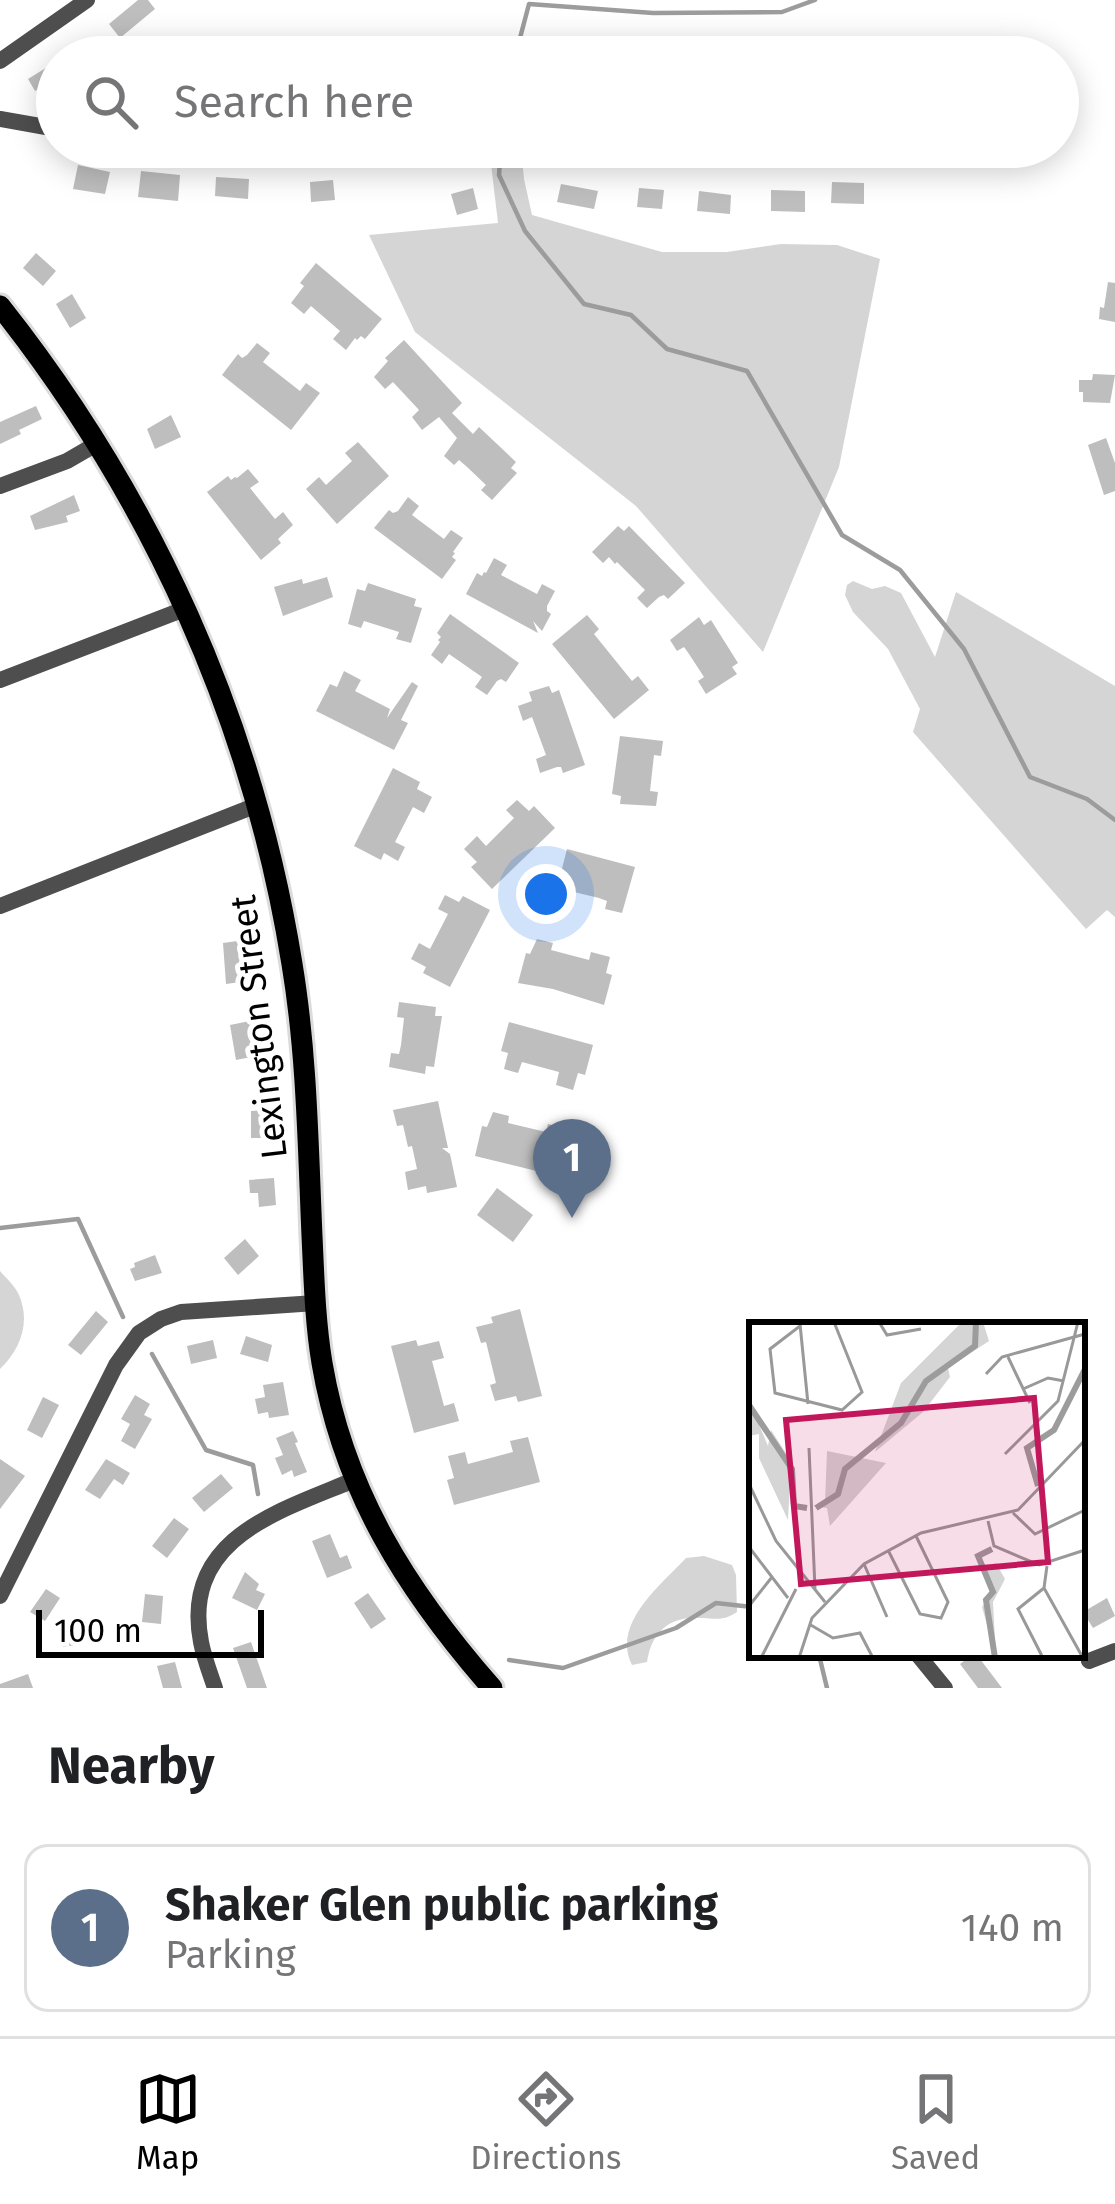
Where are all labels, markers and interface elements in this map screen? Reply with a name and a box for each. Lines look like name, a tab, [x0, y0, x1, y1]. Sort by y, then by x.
search box	[36, 36, 1079, 168]
icon: search	[78, 69, 144, 135]
text: Search here	[174, 75, 414, 129]
your location	[516, 864, 576, 924]
street label: Lexington Street	[221, 893, 297, 1161]
pin: 1	[533, 1119, 611, 1218]
inset map	[749, 1322, 1085, 1658]
scale bar	[36, 1604, 264, 1657]
text: 100 m	[54, 1611, 142, 1651]
text: Nearby	[48, 1735, 214, 1797]
text: Shaker Glen public parking	[165, 1878, 718, 1932]
text: 1	[81, 1905, 99, 1951]
text: 140 m	[961, 1905, 1064, 1951]
text: Parking	[165, 1932, 296, 1978]
tab: Map	[135, 2066, 201, 2178]
tab: Directions	[470, 2066, 622, 2178]
tab: Saved	[891, 2066, 980, 2178]

